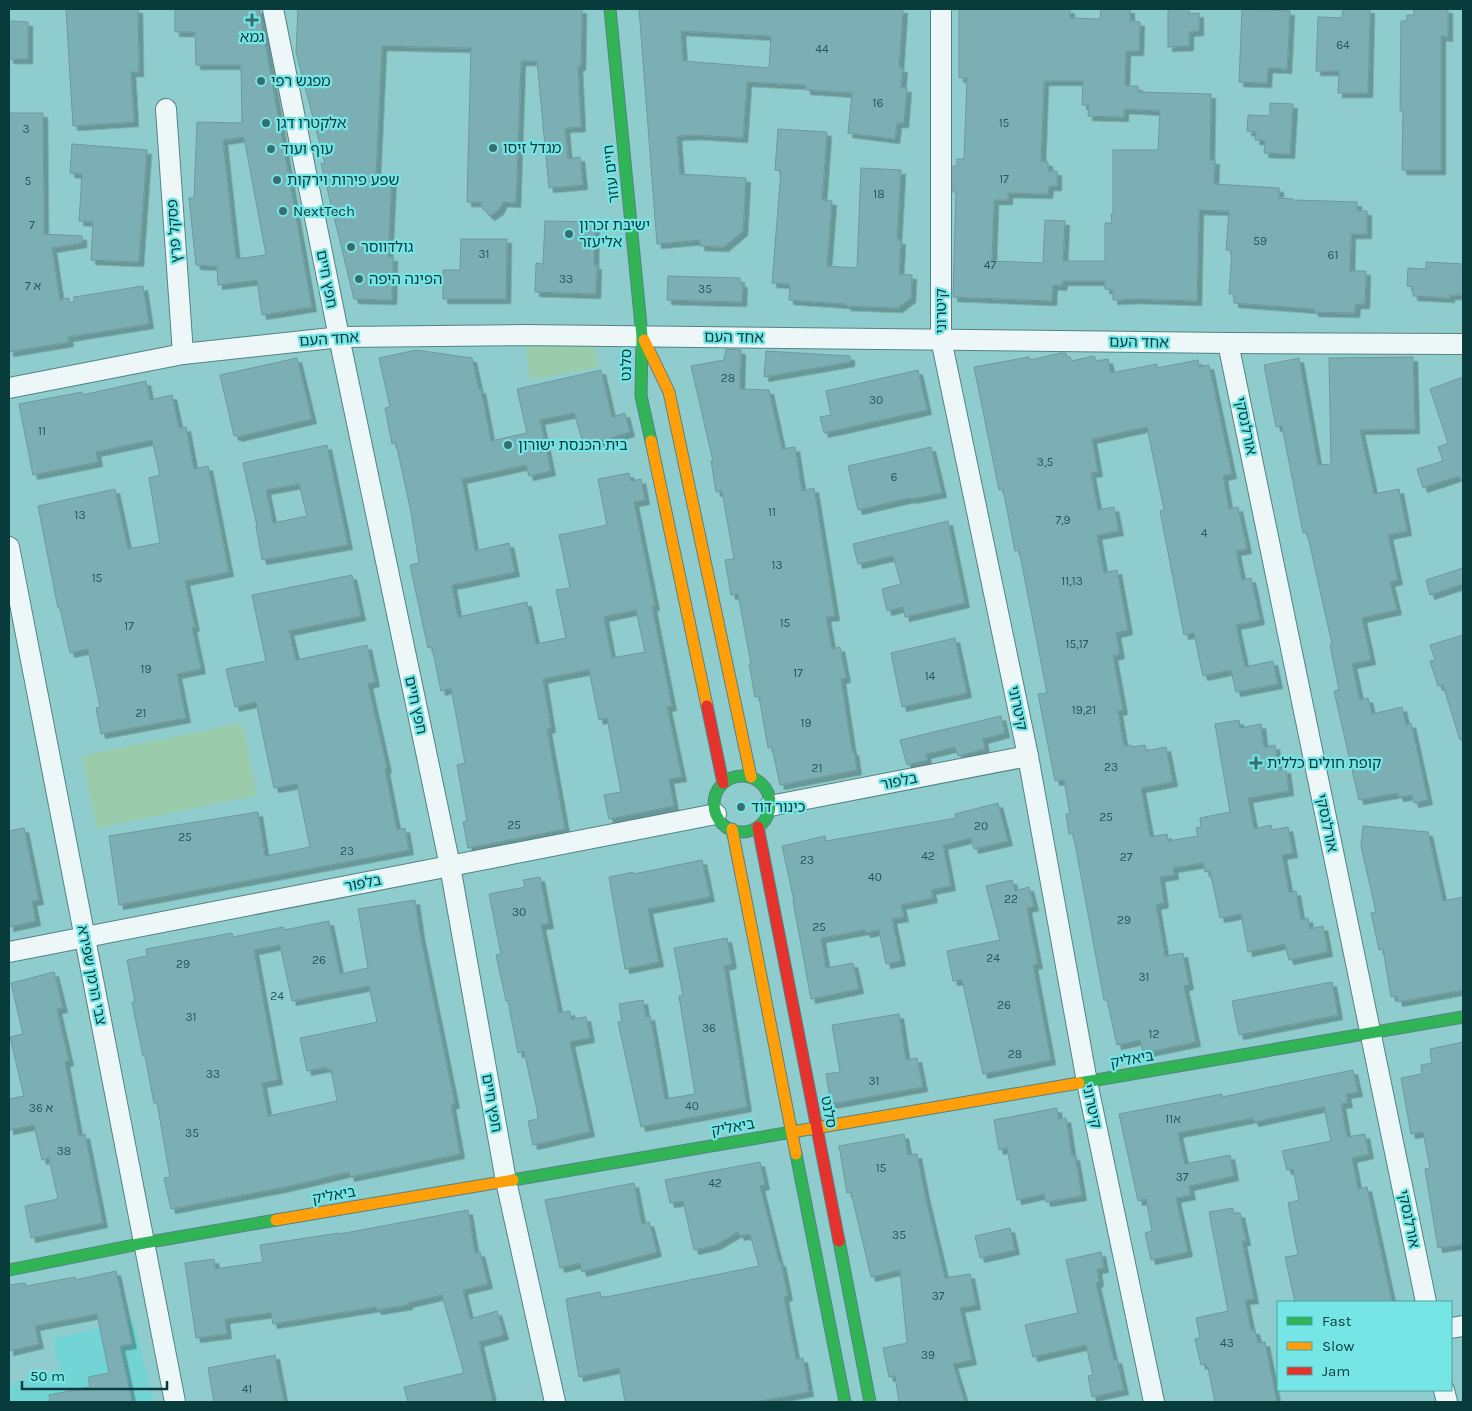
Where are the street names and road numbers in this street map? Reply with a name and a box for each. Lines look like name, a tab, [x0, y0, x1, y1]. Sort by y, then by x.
street label: חיים עוזר	[599, 144, 623, 204]
street label: פסקל פרץ	[163, 198, 185, 264]
street label: חפץ חיים	[313, 248, 341, 310]
street label: קיטרוני	[932, 288, 950, 334]
street label: אחד העם	[704, 327, 764, 347]
street label: אחד העם	[299, 328, 359, 350]
street label: אחד העם	[1109, 332, 1169, 352]
street label: סלנט	[617, 349, 635, 381]
street label: אורלנסקי	[1231, 395, 1261, 457]
street label: חפץ חיים	[401, 674, 431, 736]
street label: קיטרוני	[1004, 684, 1032, 732]
street label: בלפור	[879, 769, 919, 793]
street label: אורלנסקי	[1312, 792, 1342, 854]
street label: בלפור	[343, 871, 383, 895]
street label: צבי הרמן שפירא	[73, 924, 111, 1026]
street label: ביאליק	[1109, 1046, 1156, 1072]
street label: חפץ חיים	[478, 1072, 506, 1134]
street label: קיטרוני	[1078, 1082, 1106, 1130]
street label: סלנט	[817, 1094, 841, 1130]
street label: ביאליק	[710, 1114, 757, 1140]
street label: ביאליק	[311, 1182, 358, 1208]
street label: אורלנסקי	[1394, 1188, 1424, 1250]

